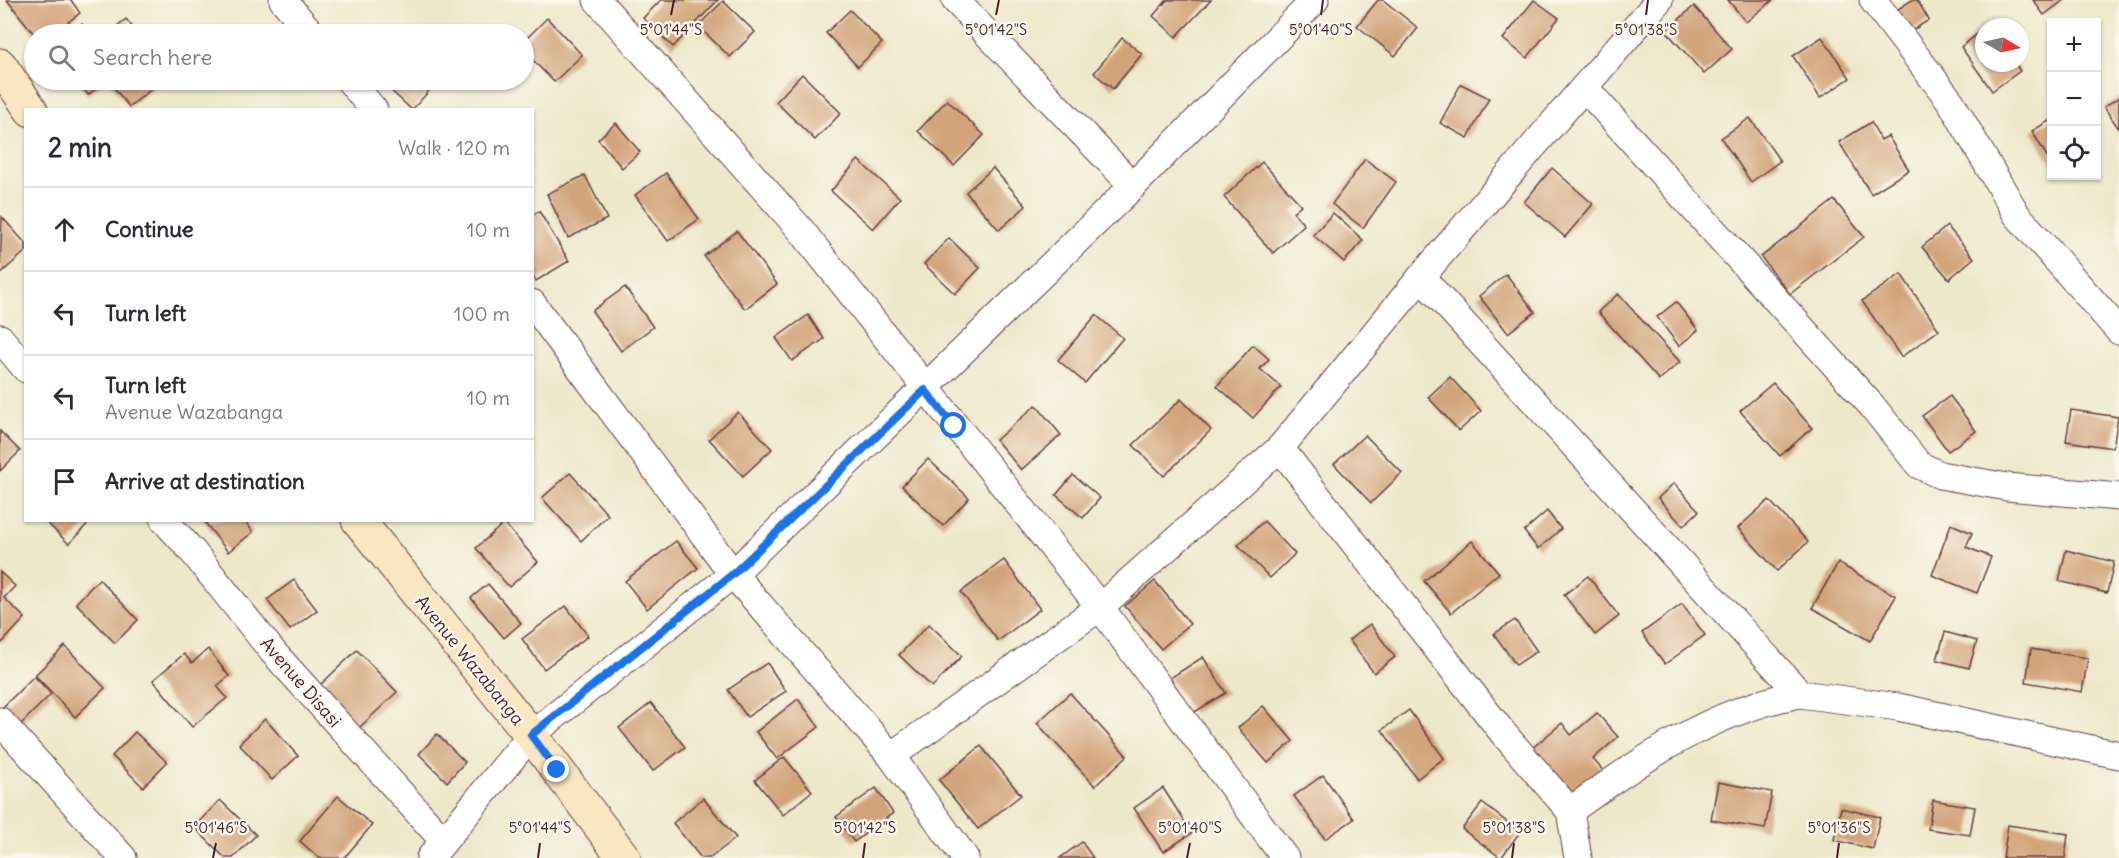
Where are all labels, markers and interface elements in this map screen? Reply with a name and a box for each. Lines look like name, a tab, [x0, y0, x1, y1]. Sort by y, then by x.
north arrow	[1975, 18, 2029, 72]
map controls	[2047, 18, 2101, 180]
button: +	[2047, 18, 2101, 72]
text: 5°01'44"S	[640, 20, 702, 39]
text: 5°01'42"S	[965, 20, 1027, 39]
text: 5°01'40"S	[1289, 20, 1353, 39]
text: 5°01'38"S	[1615, 20, 1677, 39]
search box	[24, 24, 534, 90]
icon: search	[45, 41, 78, 74]
text: Search here	[93, 43, 212, 71]
button: −	[2047, 72, 2101, 126]
button: locate	[2047, 126, 2101, 180]
text: 2 min	[48, 131, 112, 164]
text: Walk · 120 m	[398, 135, 510, 160]
icon: ahead	[48, 213, 81, 246]
text: Continue	[105, 215, 194, 243]
text: 10 m	[467, 217, 510, 242]
icon: left	[48, 297, 81, 330]
text: Turn left	[105, 299, 186, 327]
text: 100 m	[453, 301, 510, 326]
text: Turn left	[105, 371, 186, 399]
icon: left	[48, 381, 81, 414]
text: 10 m	[467, 385, 510, 410]
text: Avenue Wazabanga	[105, 399, 283, 424]
route start	[940, 412, 966, 438]
icon: arrive	[48, 465, 81, 498]
text: Arrive at destination	[105, 467, 305, 495]
street label: Avenue Wazabanga	[411, 590, 529, 730]
street label: Avenue Disasi	[256, 632, 346, 732]
route end	[543, 756, 569, 782]
text: 5°01'46"S	[185, 818, 247, 837]
text: 5°01'44"S	[509, 818, 571, 837]
text: 5°01'42"S	[834, 818, 896, 837]
text: 5°01'40"S	[1158, 818, 1222, 837]
text: 5°01'38"S	[1483, 818, 1545, 837]
text: 5°01'36"S	[1808, 818, 1870, 837]

